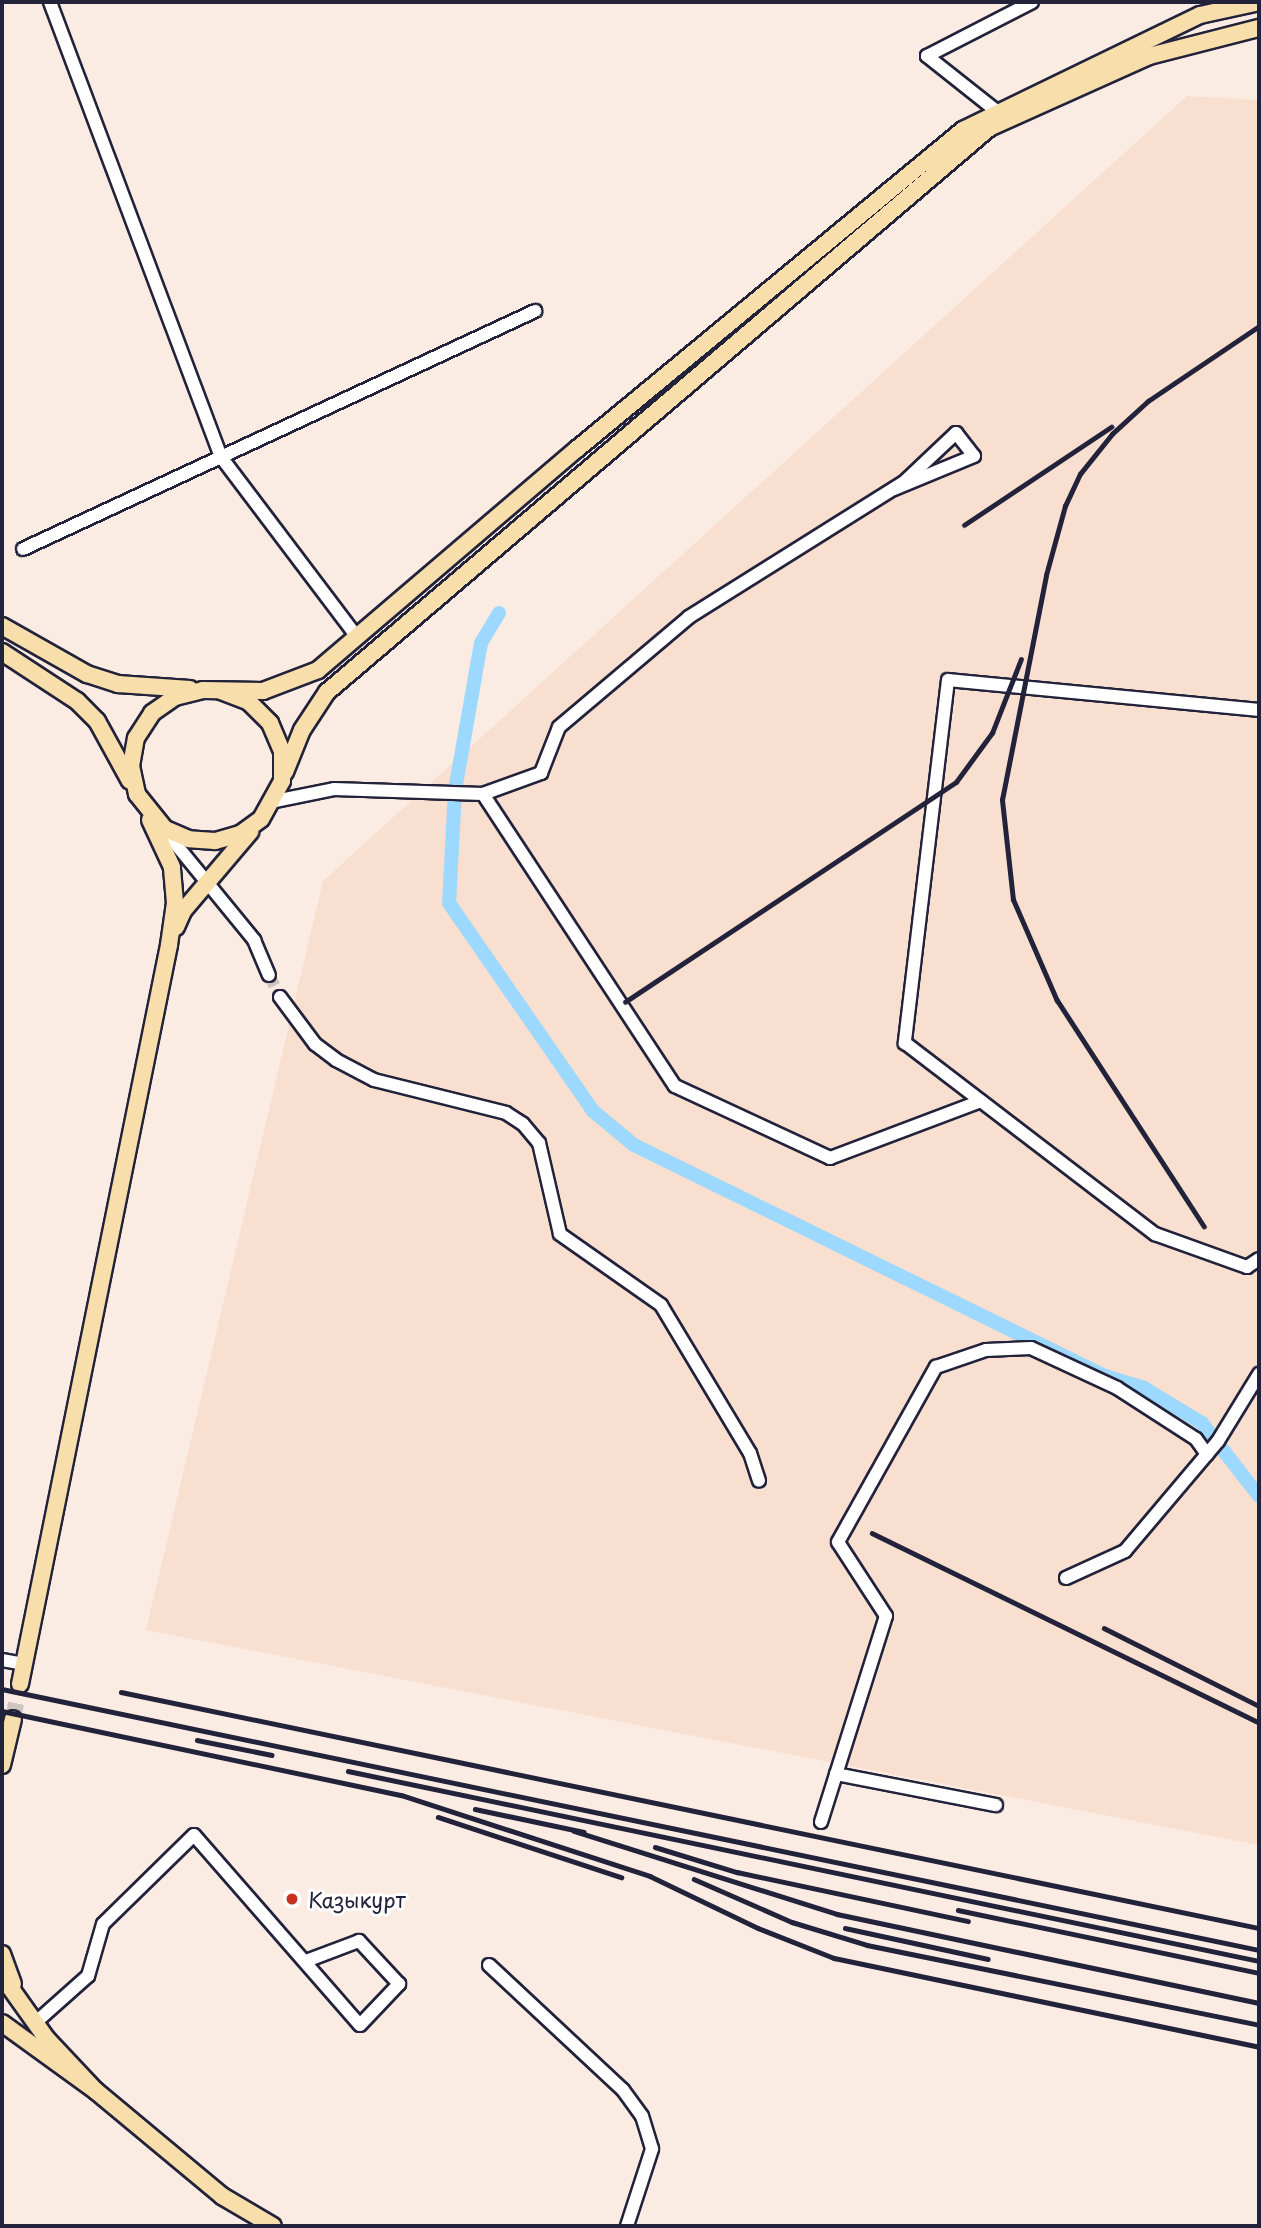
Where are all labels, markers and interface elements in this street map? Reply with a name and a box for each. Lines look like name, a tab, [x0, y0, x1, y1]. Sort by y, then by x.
place label: Казыкурт	[308, 1886, 406, 1912]
marker: Казыкурт	[282, 1889, 302, 1909]

